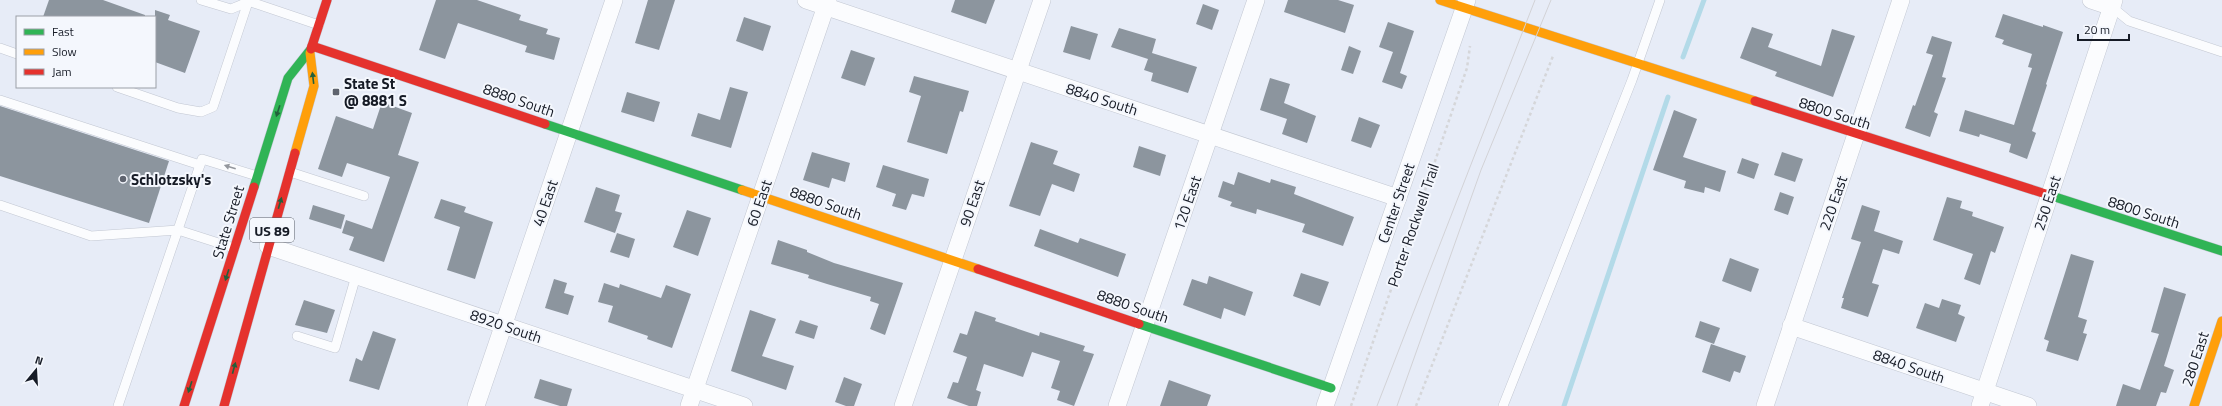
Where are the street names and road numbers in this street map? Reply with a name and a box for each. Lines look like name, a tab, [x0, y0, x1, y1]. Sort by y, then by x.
street label: 8880 South	[480, 77, 558, 123]
street label: 8840 South	[1063, 77, 1141, 121]
street label: 8800 South	[1796, 91, 1874, 135]
street label: Center Street	[1372, 159, 1421, 246]
street label: Porter Rockwell Trail	[1381, 160, 1445, 290]
street label: 120 East	[1167, 172, 1207, 233]
street label: 220 East	[1813, 172, 1853, 233]
street label: 250 East	[2027, 172, 2067, 233]
street label: 40 East	[526, 176, 564, 230]
street label: 60 East	[740, 176, 778, 230]
street label: 90 East	[953, 176, 991, 230]
street label: 8880 South	[787, 180, 865, 226]
street label: State Street	[206, 182, 250, 262]
street label: 8800 South	[2105, 190, 2183, 234]
road number: US 89	[250, 218, 294, 242]
street label: 8880 South	[1094, 283, 1172, 329]
street label: 8920 South	[467, 303, 545, 349]
street label: 280 East	[2175, 328, 2215, 389]
street label: 8840 South	[1870, 343, 1948, 389]

